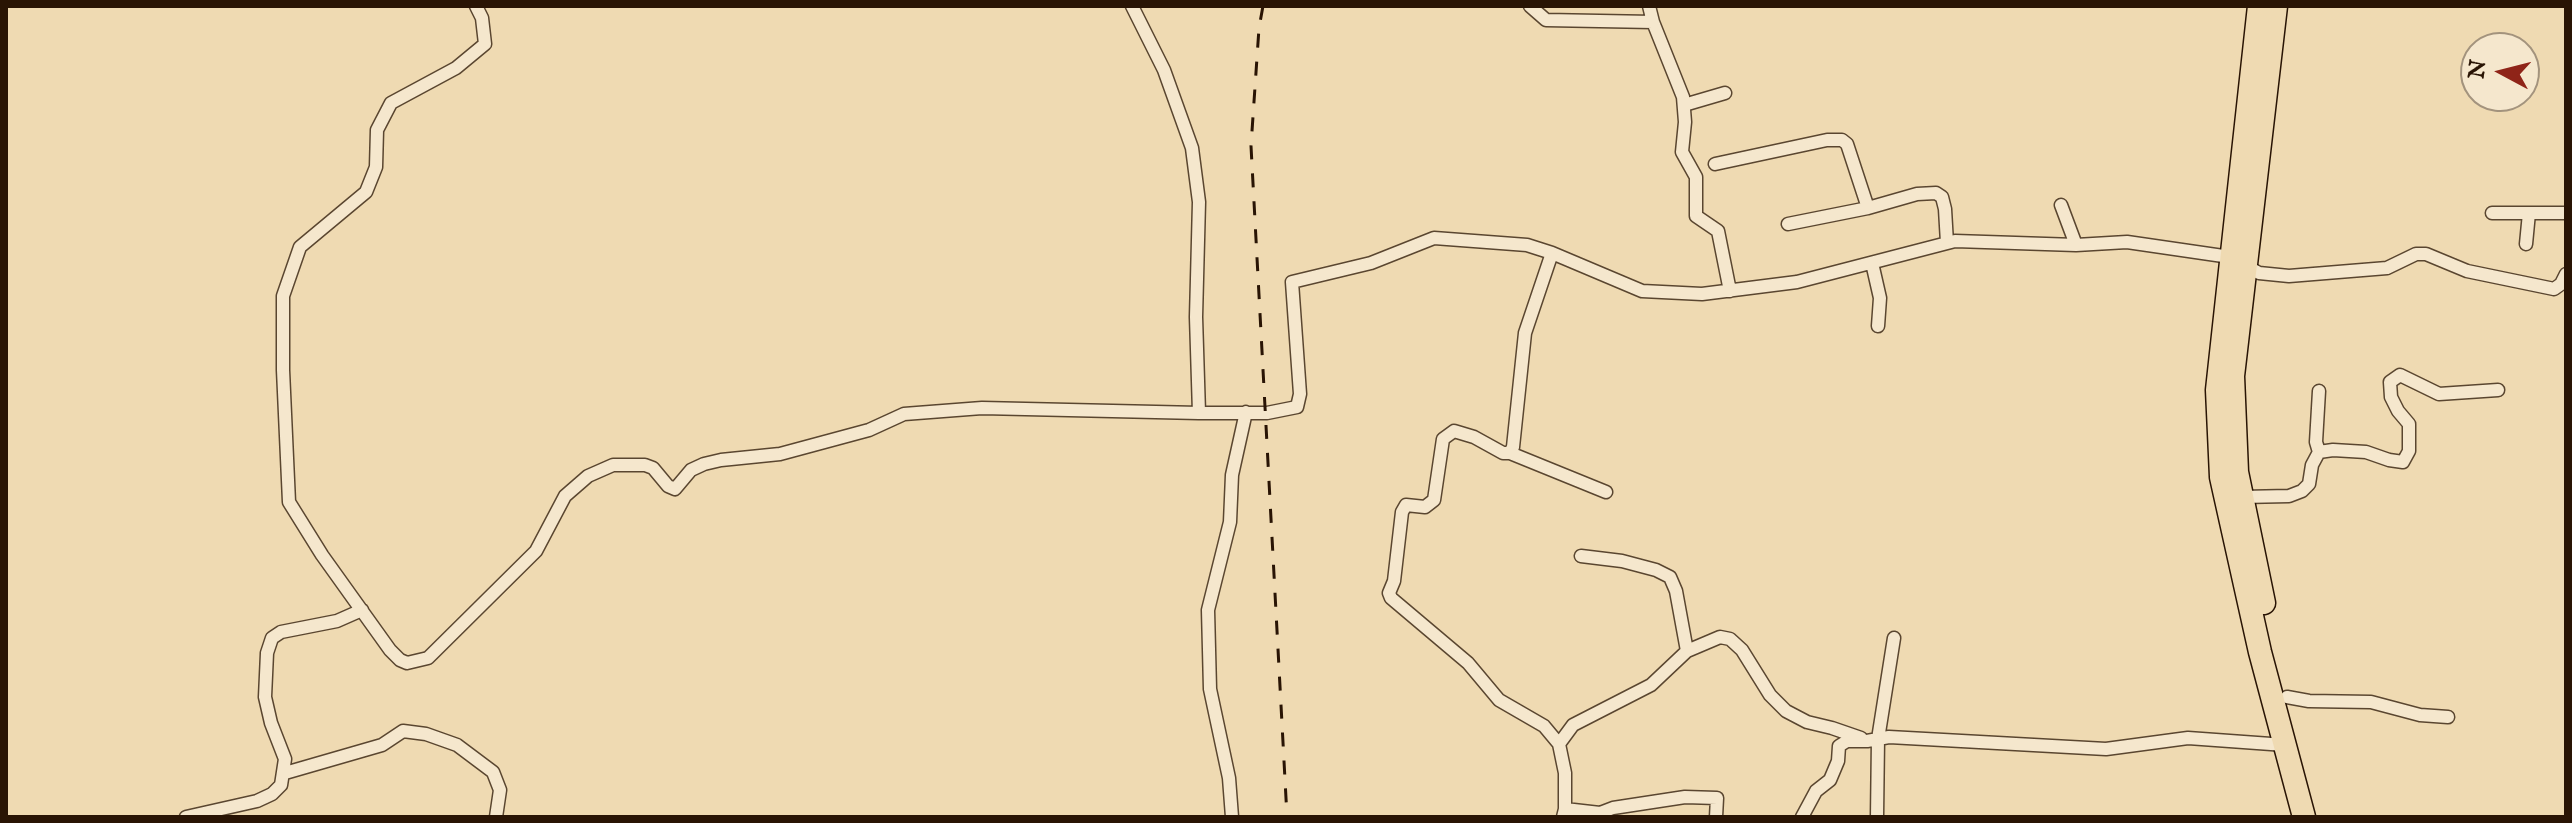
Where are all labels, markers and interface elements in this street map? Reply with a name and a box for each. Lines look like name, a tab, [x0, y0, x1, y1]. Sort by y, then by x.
north arrow	[2460, 32, 2540, 112]
text: N	[2463, 58, 2493, 80]

